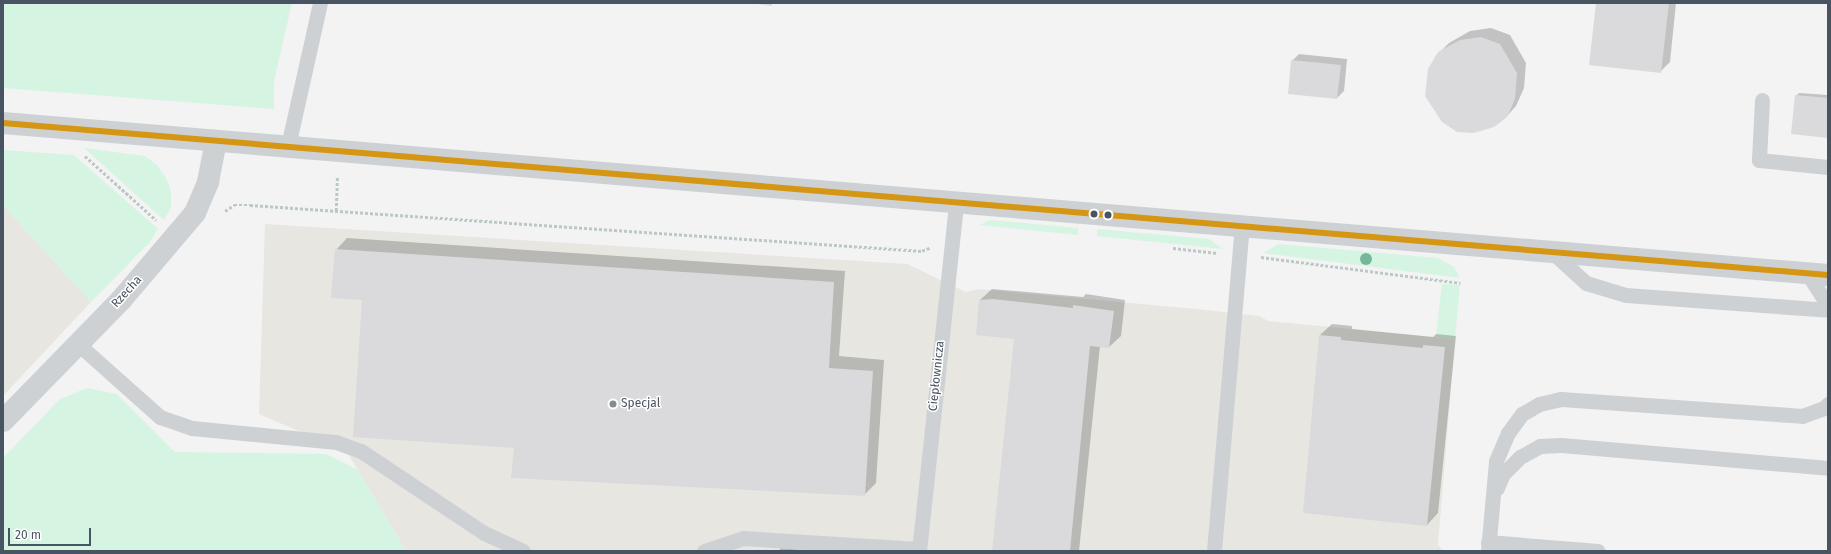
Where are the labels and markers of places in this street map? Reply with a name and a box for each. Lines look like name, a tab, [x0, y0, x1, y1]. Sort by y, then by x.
unlabelled marker	[1089, 209, 1099, 219]
unlabelled marker	[1103, 210, 1113, 220]
place label: Specjal	[621, 397, 660, 411]
marker: Specjal	[608, 399, 618, 409]

